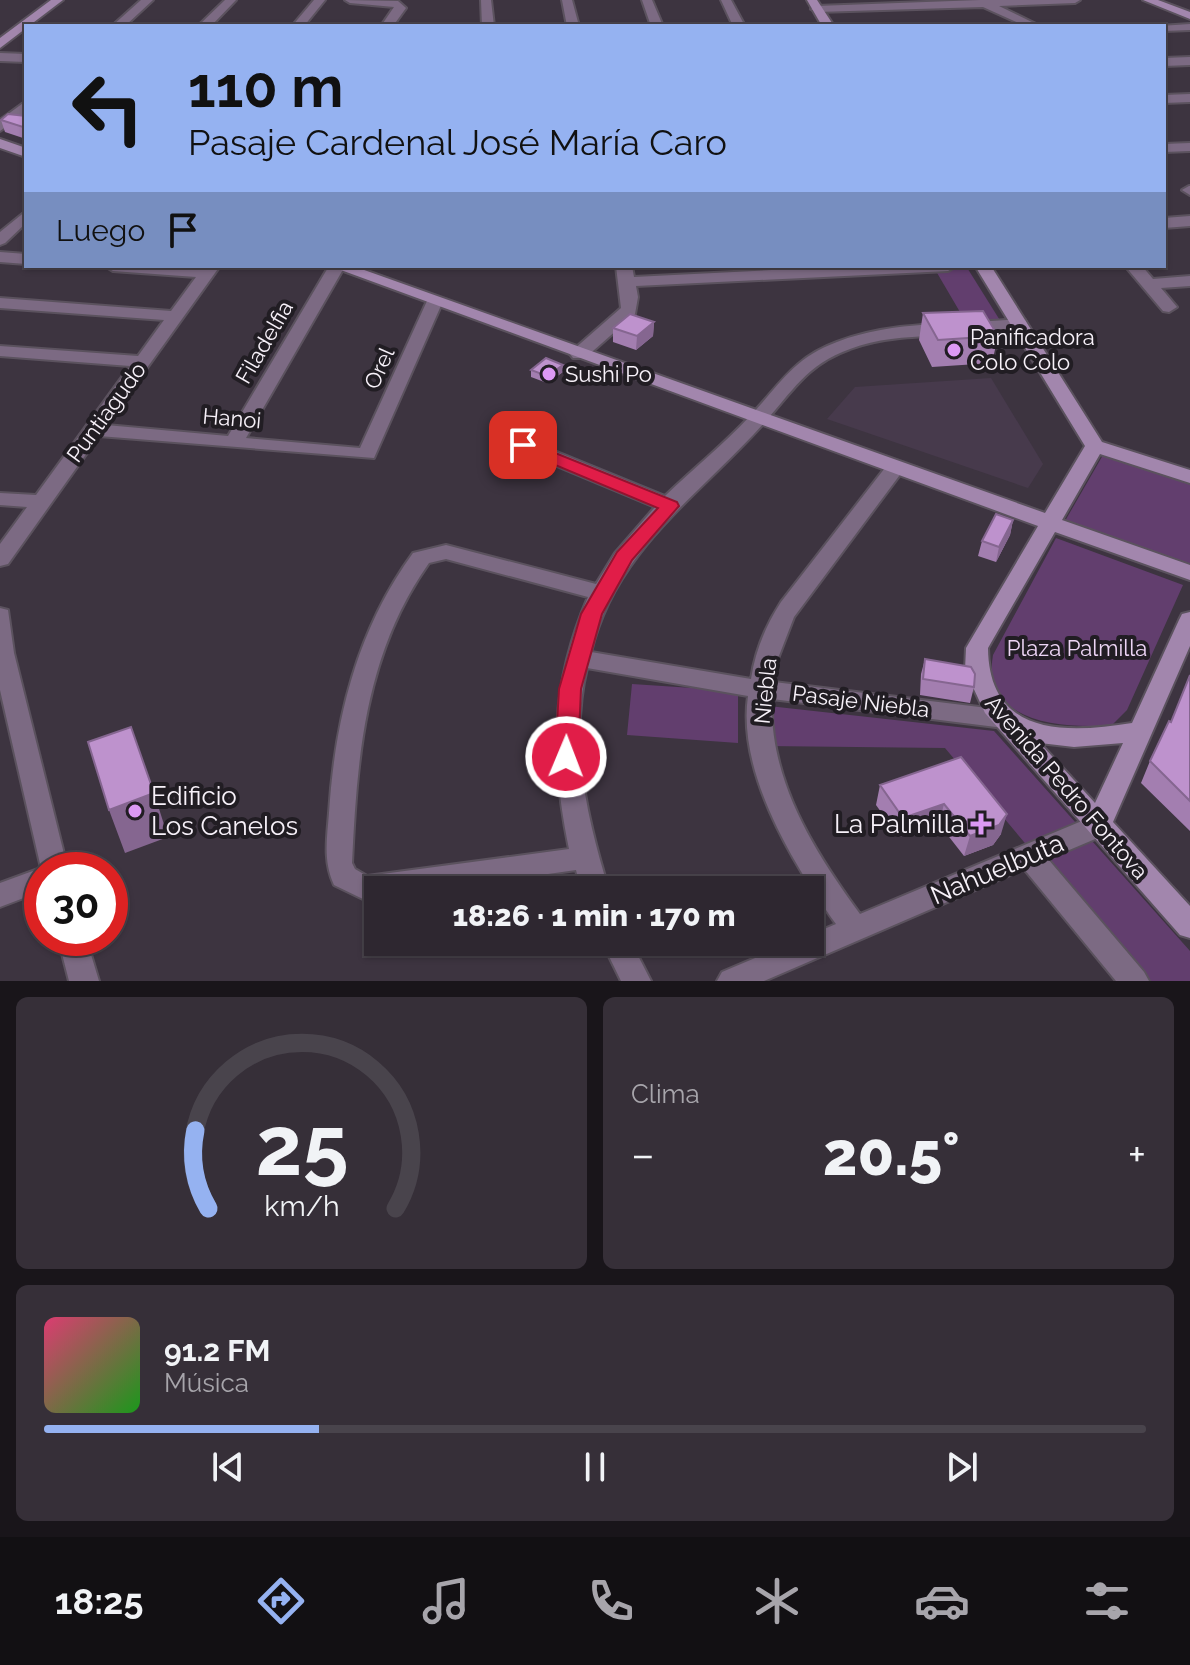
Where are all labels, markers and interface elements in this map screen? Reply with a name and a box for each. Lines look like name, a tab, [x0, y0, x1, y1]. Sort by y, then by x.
text: 110 m	[188, 54, 343, 120]
icon: left	[56, 56, 160, 160]
text: Pasaje Cardenal José María Caro	[188, 121, 727, 163]
icon: arrive	[161, 208, 205, 252]
text: Luego	[56, 213, 145, 248]
street label: Filadelfia	[230, 296, 298, 388]
place label: Panificadora Colo Colo	[970, 324, 1095, 375]
marker: Panificadora Colo Colo	[945, 341, 963, 359]
street label: Orel	[358, 343, 400, 393]
street label: Puntiagudo	[61, 357, 151, 467]
place label: Sushi Po	[565, 361, 652, 387]
marker: Sushi Po	[540, 365, 558, 383]
street label: Hanoi	[202, 402, 262, 434]
pin	[489, 411, 557, 479]
icon: arrive	[501, 423, 545, 467]
park label: Plaza Palmilla	[1007, 635, 1147, 661]
street label: Niebla	[749, 657, 781, 725]
street label: Pasaje Niebla	[791, 680, 931, 722]
street label: Avenida Pedro Fontova	[980, 690, 1154, 884]
position arrow	[524, 715, 608, 799]
place label: Edificio Los Canelos	[151, 781, 298, 841]
marker: Edificio Los Canelos	[126, 802, 144, 820]
place label: La Palmilla	[834, 809, 965, 839]
marker: La Palmilla	[972, 815, 990, 833]
street label: Nahuelbuta	[926, 828, 1068, 910]
speed limit sign: 30	[24, 852, 128, 956]
text: 18:26 · 1 min · 170 m	[452, 898, 736, 933]
text: Clima	[631, 1079, 700, 1109]
text: 25	[255, 1097, 348, 1194]
text: 20.5°	[823, 1119, 960, 1189]
text: −	[631, 1129, 655, 1180]
text: +	[1128, 1129, 1146, 1180]
text: km/h	[264, 1189, 339, 1223]
text: 91.2 FM	[164, 1333, 271, 1368]
text: Música	[164, 1368, 249, 1398]
icon: previous	[206, 1445, 250, 1489]
icon: pause	[573, 1445, 617, 1489]
icon: next	[940, 1445, 984, 1489]
icon: directions	[253, 1573, 309, 1629]
icon: music	[418, 1573, 474, 1629]
icon: phone	[583, 1573, 639, 1629]
icon: climate	[749, 1573, 805, 1629]
icon: car	[914, 1573, 970, 1629]
icon: filters	[1079, 1573, 1135, 1629]
text: 18:25	[55, 1580, 143, 1622]

